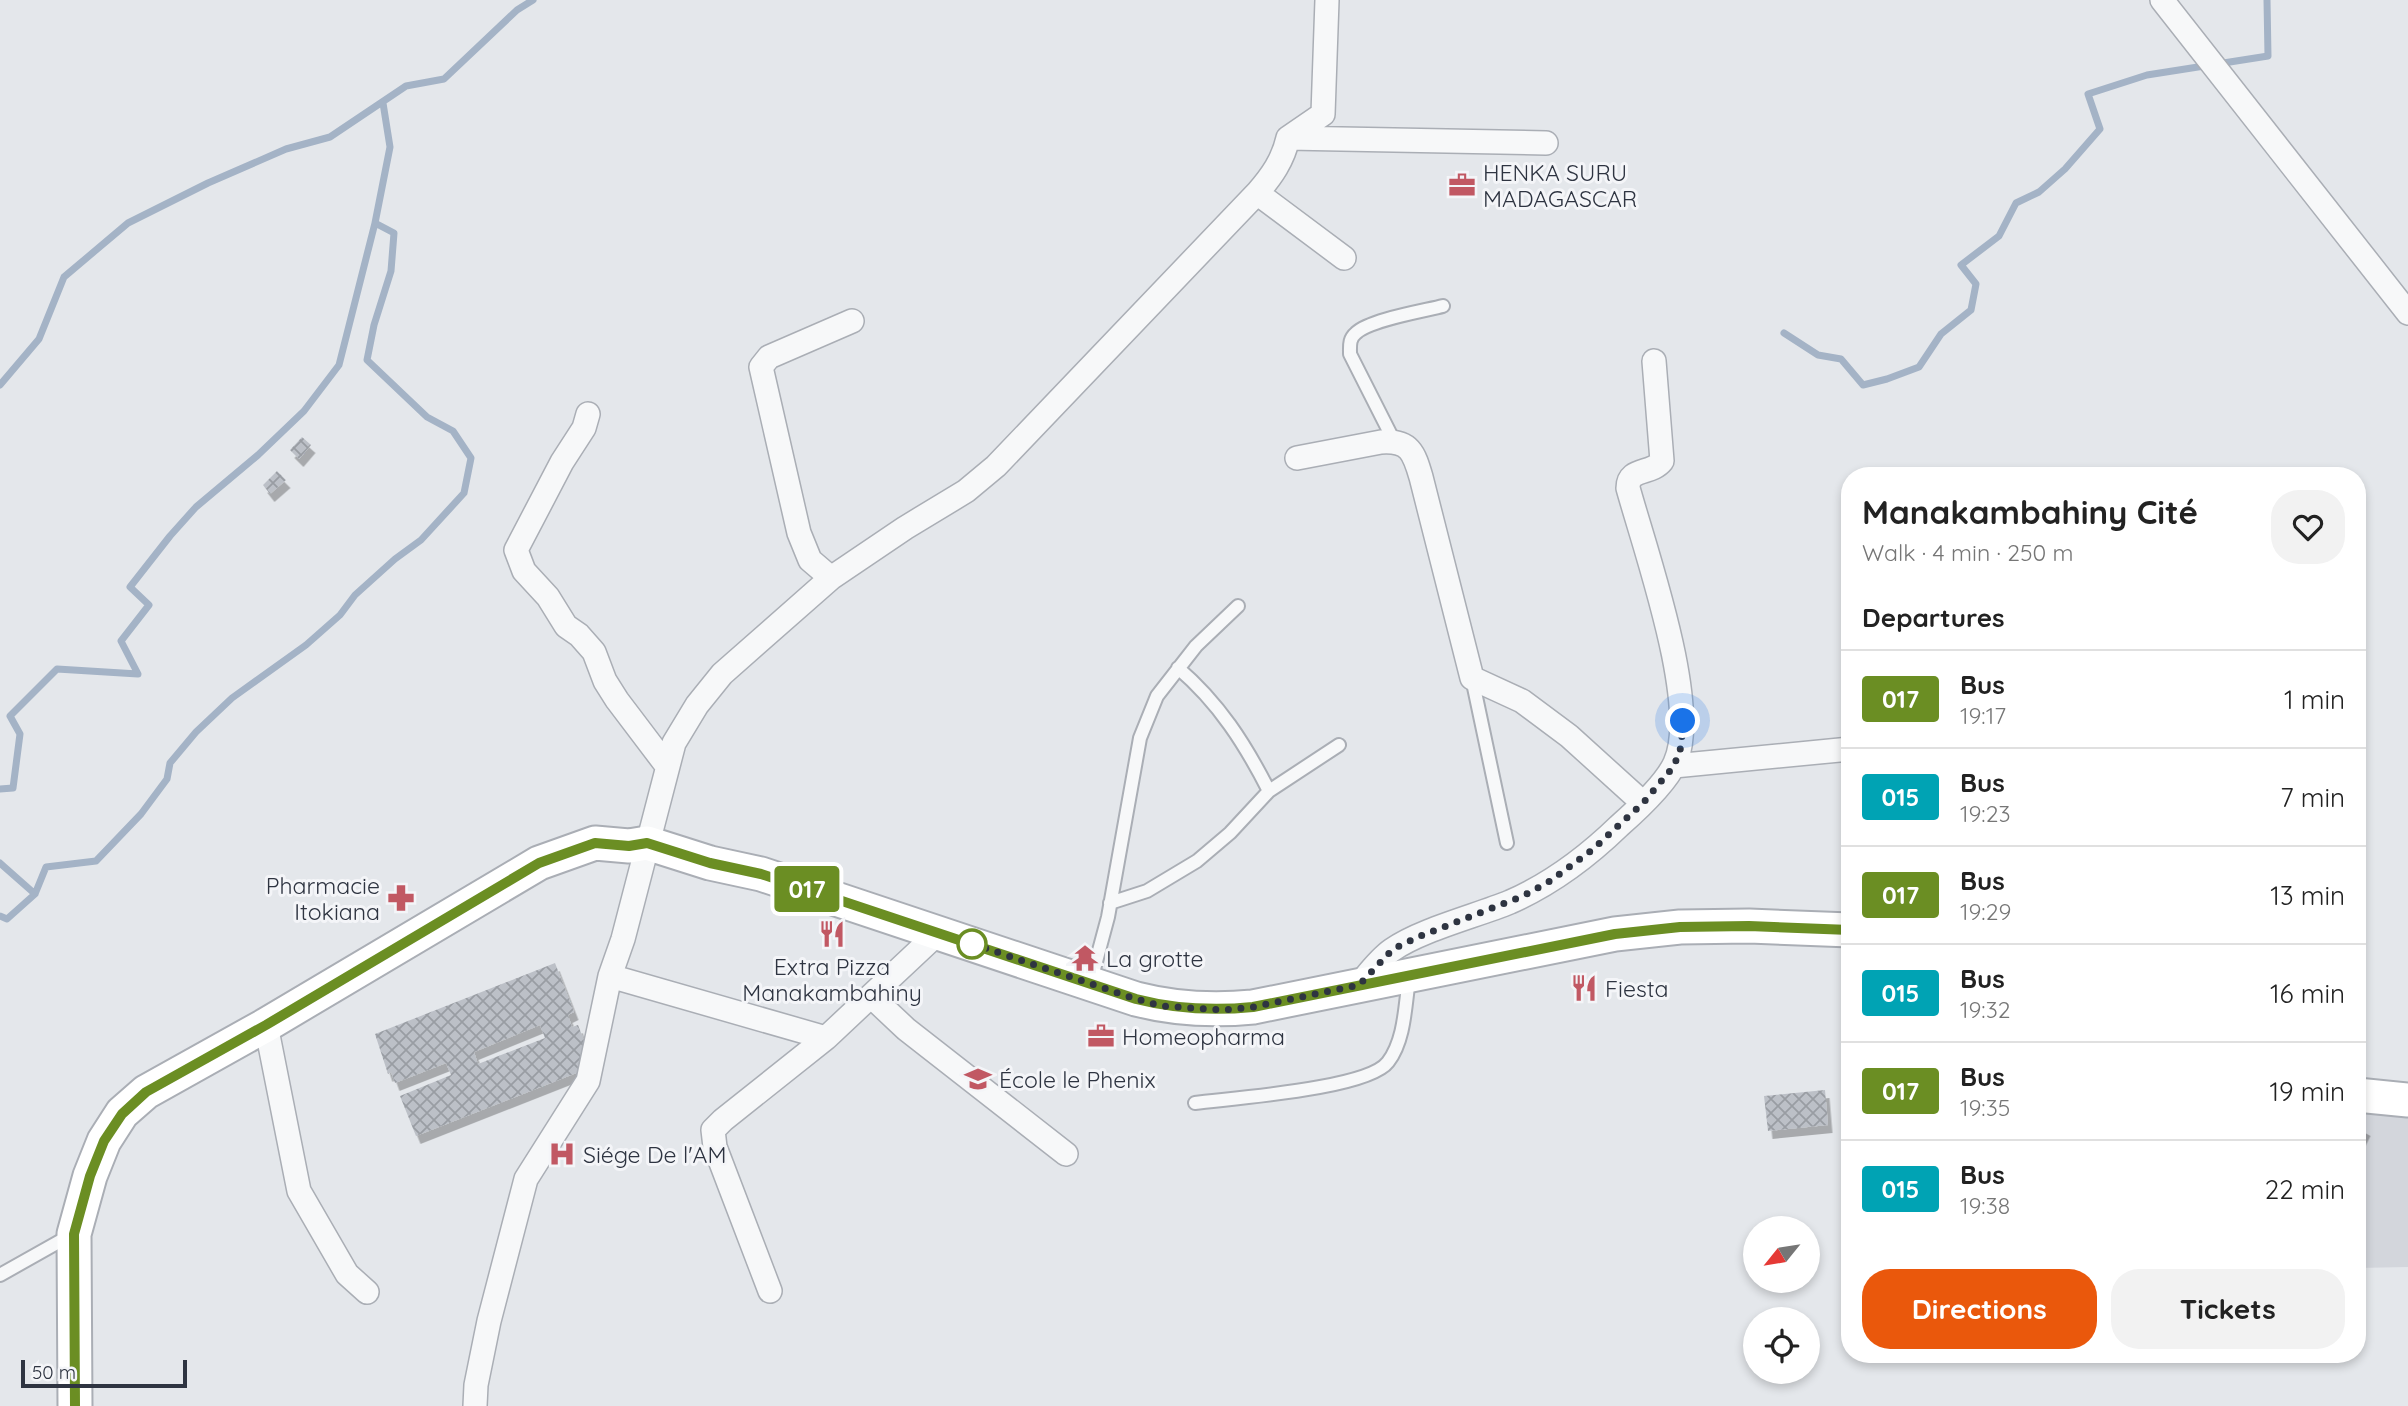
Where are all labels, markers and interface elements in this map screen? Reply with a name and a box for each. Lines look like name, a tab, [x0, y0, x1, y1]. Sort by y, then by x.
place label: HENKA SURU MADAGASCAR	[1483, 158, 1637, 213]
office icon: HENKA SURU MADAGASCAR	[1447, 170, 1477, 200]
button: heart	[2271, 490, 2345, 564]
text: Manakambahiny Cité	[1862, 491, 2198, 532]
text: Walk · 4 min · 250 m	[1862, 538, 2073, 567]
text: Departures	[1862, 601, 2005, 634]
text: Bus	[1960, 668, 2005, 701]
text: 1 min	[2284, 683, 2345, 716]
text: 017	[1882, 684, 1919, 714]
text: 19:17	[1960, 701, 2006, 730]
your location	[1665, 703, 1700, 738]
text: Bus	[1960, 766, 2005, 799]
text: 7 min	[2280, 781, 2345, 814]
text: 015	[1882, 782, 1919, 812]
text: 19:23	[1960, 799, 2010, 828]
text: Bus	[1960, 864, 2005, 897]
line badge: 017	[767, 866, 847, 912]
place label: Pharmacie Itokiana	[266, 871, 380, 926]
text: 017	[788, 874, 826, 904]
text: 13 min	[2270, 879, 2345, 912]
text: 017	[1882, 880, 1919, 910]
pharmacy icon: Pharmacie Itokiana	[386, 883, 416, 913]
text: 19:29	[1960, 897, 2011, 926]
restaurant icon: Extra Pizza Manakambahiny	[817, 919, 847, 949]
unlabelled marker	[957, 929, 987, 959]
temple icon: La grotte	[1070, 943, 1100, 973]
place label: La grotte	[1106, 944, 1204, 973]
place label: Extra Pizza Manakambahiny	[742, 952, 922, 1007]
text: Bus	[1960, 962, 2005, 995]
restaurant icon: Fiesta	[1569, 973, 1599, 1003]
place label: Fiesta	[1605, 974, 1668, 1003]
text: 16 min	[2270, 977, 2345, 1010]
text: 015	[1882, 978, 1919, 1008]
text: 19:32	[1960, 995, 2010, 1024]
office icon: Homeopharma	[1086, 1021, 1116, 1051]
place label: Homeopharma	[1122, 1022, 1285, 1051]
text: Bus	[1960, 1060, 2005, 1093]
school or university icon: École le Phenix	[963, 1064, 993, 1094]
place label: École le Phenix	[999, 1065, 1156, 1094]
text: 19 min	[2269, 1075, 2345, 1108]
text: 017	[1882, 1076, 1919, 1106]
text: 19:35	[1960, 1093, 2010, 1122]
hospital icon: Siége De l'AM	[547, 1139, 577, 1169]
place label: Siége De l'AM	[583, 1140, 727, 1169]
text: Bus	[1960, 1158, 2005, 1191]
text: 22 min	[2265, 1173, 2345, 1206]
text: 015	[1882, 1174, 1919, 1204]
text: 19:38	[1960, 1191, 2010, 1220]
north arrow	[1743, 1216, 1820, 1293]
map controls	[1743, 1216, 1820, 1384]
button: Directions	[1862, 1269, 2097, 1349]
button: Tickets	[2111, 1269, 2345, 1349]
button: locate	[1743, 1307, 1820, 1384]
scale bar	[21, 1357, 187, 1389]
text: 50 m	[32, 1360, 76, 1384]

